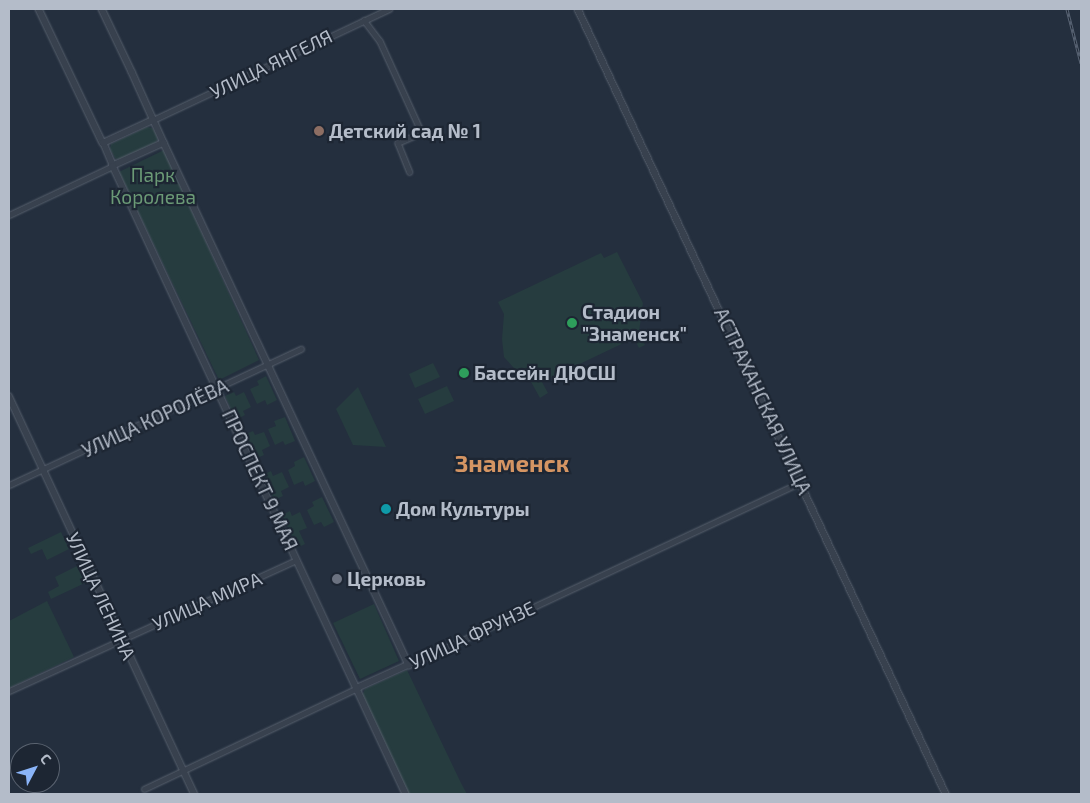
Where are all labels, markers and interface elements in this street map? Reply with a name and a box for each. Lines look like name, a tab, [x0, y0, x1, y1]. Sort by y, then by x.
street label: УЛИЦА ЯНГЕЛЯ	[206, 25, 336, 103]
place label: Детский сад № 1	[329, 120, 481, 142]
marker: Детский сад № 1	[313, 125, 325, 137]
park label: Парк Королева	[110, 164, 196, 208]
place label: Стадион "Знаменск"	[582, 301, 687, 345]
street label: АСТРАХАНСКАЯ УЛИЦА	[710, 304, 816, 498]
marker: Стадион "Знаменск"	[566, 317, 578, 329]
place label: Бассейн ДЮСШ	[474, 362, 616, 384]
marker: Бассейн ДЮСШ	[458, 367, 470, 379]
street label: УЛИЦА КОРОЛЁВА	[78, 374, 232, 462]
street label: ПРОСПЕКТ 9 МАЯ	[217, 406, 303, 554]
district label: Знаменск	[455, 449, 569, 477]
place label: Дом Культуры	[396, 498, 529, 520]
marker: Дом Культуры	[380, 503, 392, 515]
street label: УЛИЦА ЛЕНИНА	[62, 529, 140, 663]
street label: УЛИЦА МИРА	[149, 567, 265, 635]
place label: Церковь	[347, 568, 426, 590]
marker: Церковь	[331, 573, 343, 585]
street label: УЛИЦА ФРУНЗЕ	[406, 596, 538, 674]
north arrow	[10, 743, 60, 793]
text: С	[37, 750, 55, 767]

